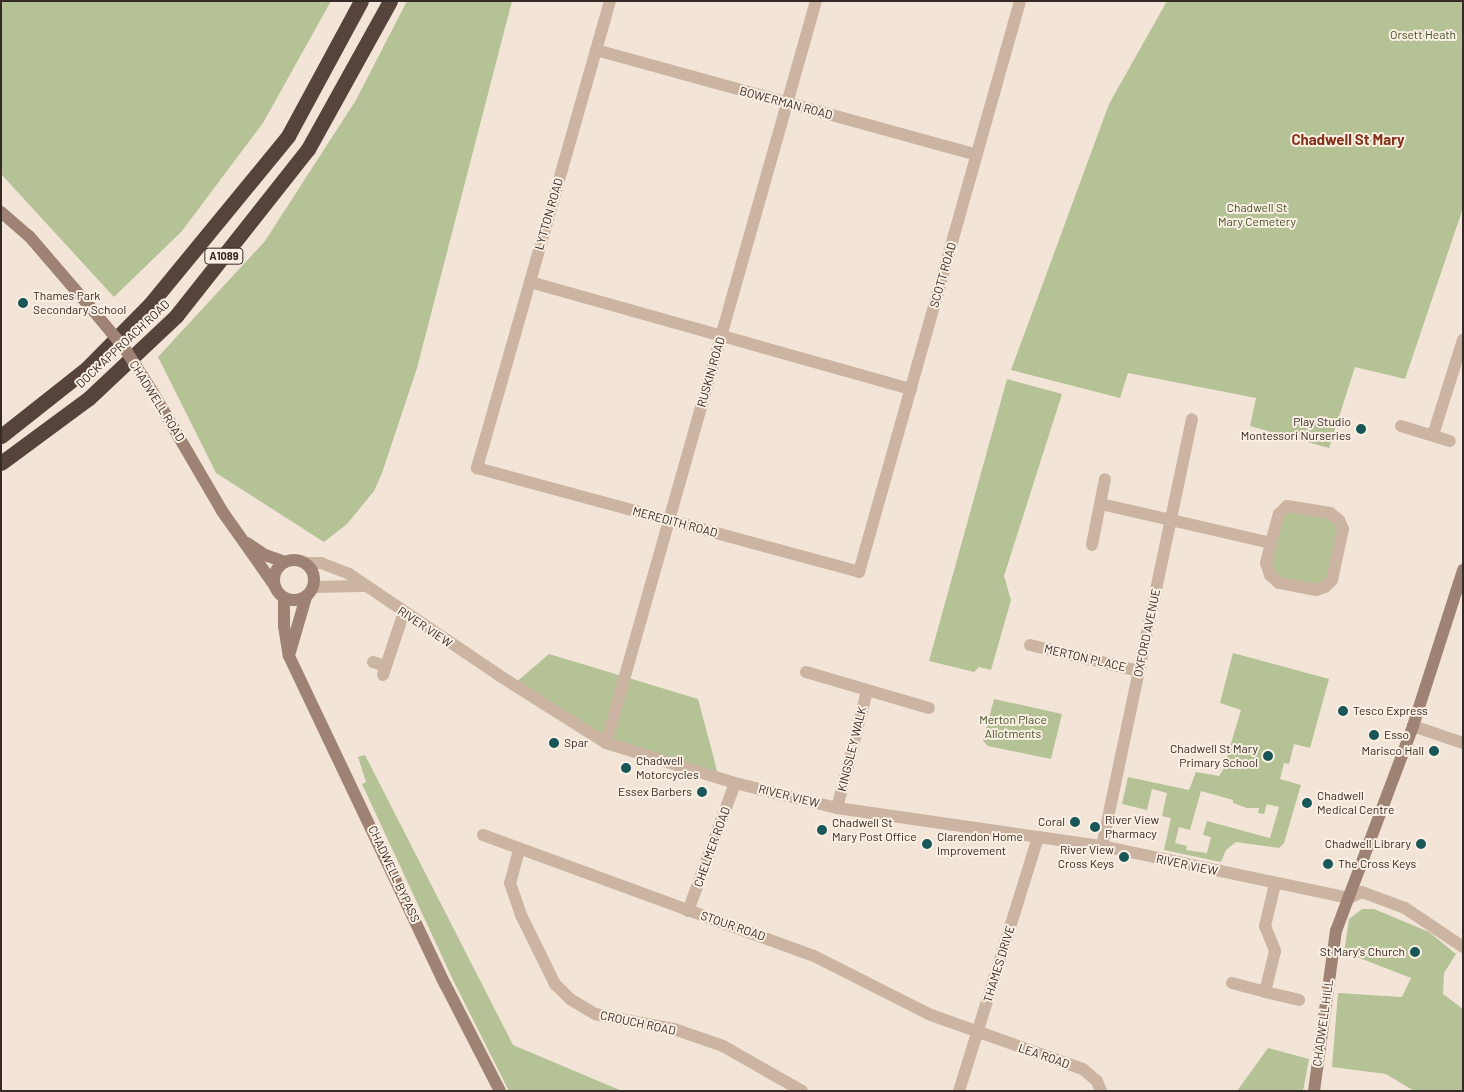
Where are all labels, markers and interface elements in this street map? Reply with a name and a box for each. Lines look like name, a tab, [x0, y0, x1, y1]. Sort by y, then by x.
park label: Orsett Heath	[1390, 28, 1456, 42]
street label: BOWERMAN ROAD	[738, 84, 834, 122]
district label: Chadwell St Mary	[1291, 131, 1405, 149]
street label: LYTTON ROAD	[532, 176, 566, 252]
park label: Chadwell St Mary Cemetery	[1218, 201, 1296, 229]
street label: SCOTT ROAD	[927, 241, 959, 309]
road number: A1089	[204, 248, 244, 264]
place label: Thames Park Secondary School	[33, 289, 126, 317]
marker: Thames Park Secondary School	[17, 297, 29, 309]
street label: DOCK APPROACH ROAD	[73, 297, 173, 391]
street label: RUSKIN ROAD	[694, 335, 728, 409]
street label: CHADWELL ROAD	[126, 358, 188, 444]
place label: Play Studio Montessori Nurseries	[1241, 415, 1351, 443]
marker: Play Studio Montessori Nurseries	[1355, 423, 1367, 435]
street label: MEREDITH ROAD	[631, 504, 719, 540]
street label: OXFORD AVENUE	[1131, 588, 1163, 678]
street label: RIVER VIEW	[395, 604, 455, 650]
street label: MERTON PLACE	[1043, 642, 1127, 674]
place label: Tesco Express	[1353, 704, 1428, 718]
street label: KINGSLEY WALK	[834, 705, 870, 793]
marker: Tesco Express	[1337, 705, 1349, 717]
park label: Merton Place Allotments	[979, 713, 1047, 741]
place label: Esso	[1384, 728, 1409, 742]
marker: Esso	[1368, 729, 1380, 741]
place label: Spar	[564, 736, 588, 750]
marker: Spar	[548, 737, 560, 749]
place label: Chadwell St Mary Primary School	[1170, 742, 1258, 770]
place label: Marisco Hall	[1361, 744, 1424, 758]
marker: Marisco Hall	[1428, 745, 1440, 757]
marker: Chadwell St Mary Primary School	[1262, 750, 1274, 762]
place label: Chadwell Motorcycles	[636, 754, 699, 782]
marker: Chadwell Motorcycles	[620, 762, 632, 774]
street label: RIVER VIEW	[757, 781, 821, 811]
place label: Essex Barbers	[618, 785, 692, 799]
marker: Essex Barbers	[696, 786, 708, 798]
place label: Chadwell Medical Centre	[1317, 789, 1394, 817]
marker: Chadwell Medical Centre	[1301, 797, 1313, 809]
street label: CHELMER ROAD	[691, 805, 733, 889]
place label: River View Pharmacy	[1105, 813, 1159, 841]
place label: Coral	[1038, 815, 1065, 829]
place label: Chadwell St Mary Post Office	[832, 816, 917, 844]
marker: Coral	[1069, 816, 1081, 828]
marker: River View Pharmacy	[1089, 821, 1101, 833]
street label: CHADWELL BYPASS	[365, 823, 423, 925]
marker: Chadwell St Mary Post Office	[816, 824, 828, 836]
place label: Clarendon Home Improvement	[937, 830, 1023, 858]
place label: Chadwell Library	[1325, 837, 1411, 851]
marker: Clarendon Home Improvement	[921, 838, 933, 850]
marker: Chadwell Library	[1415, 838, 1427, 850]
place label: River View Cross Keys	[1058, 843, 1114, 871]
marker: River View Cross Keys	[1118, 851, 1130, 863]
street label: RIVER VIEW	[1155, 851, 1219, 879]
place label: The Cross Keys	[1338, 857, 1416, 871]
marker: The Cross Keys	[1322, 858, 1334, 870]
street label: STOUR ROAD	[699, 908, 767, 944]
street label: THAMES DRIVE	[981, 924, 1017, 1004]
place label: St Mary's Church	[1320, 945, 1405, 959]
marker: St Mary's Church	[1409, 946, 1421, 958]
street label: CHADWELL HILL	[1310, 978, 1336, 1068]
street label: CROUCH ROAD	[599, 1008, 677, 1038]
street label: LEA ROAD	[1016, 1041, 1072, 1071]

